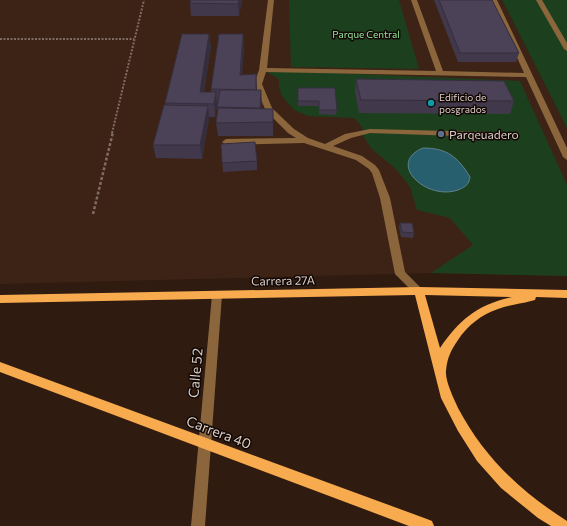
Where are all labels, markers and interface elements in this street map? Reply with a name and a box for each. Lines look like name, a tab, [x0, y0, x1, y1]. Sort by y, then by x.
park label: Parque Central	[332, 28, 400, 40]
place label: Edificio de posgrados	[439, 91, 487, 115]
marker: Edificio de posgrados	[426, 98, 436, 108]
place label: Parqeuadero	[449, 127, 519, 141]
marker: Parqeuadero	[436, 129, 446, 139]
street label: Carrera 27A	[251, 272, 315, 288]
street label: Calle 52	[184, 347, 206, 399]
street label: Carrera 40	[184, 412, 254, 452]

